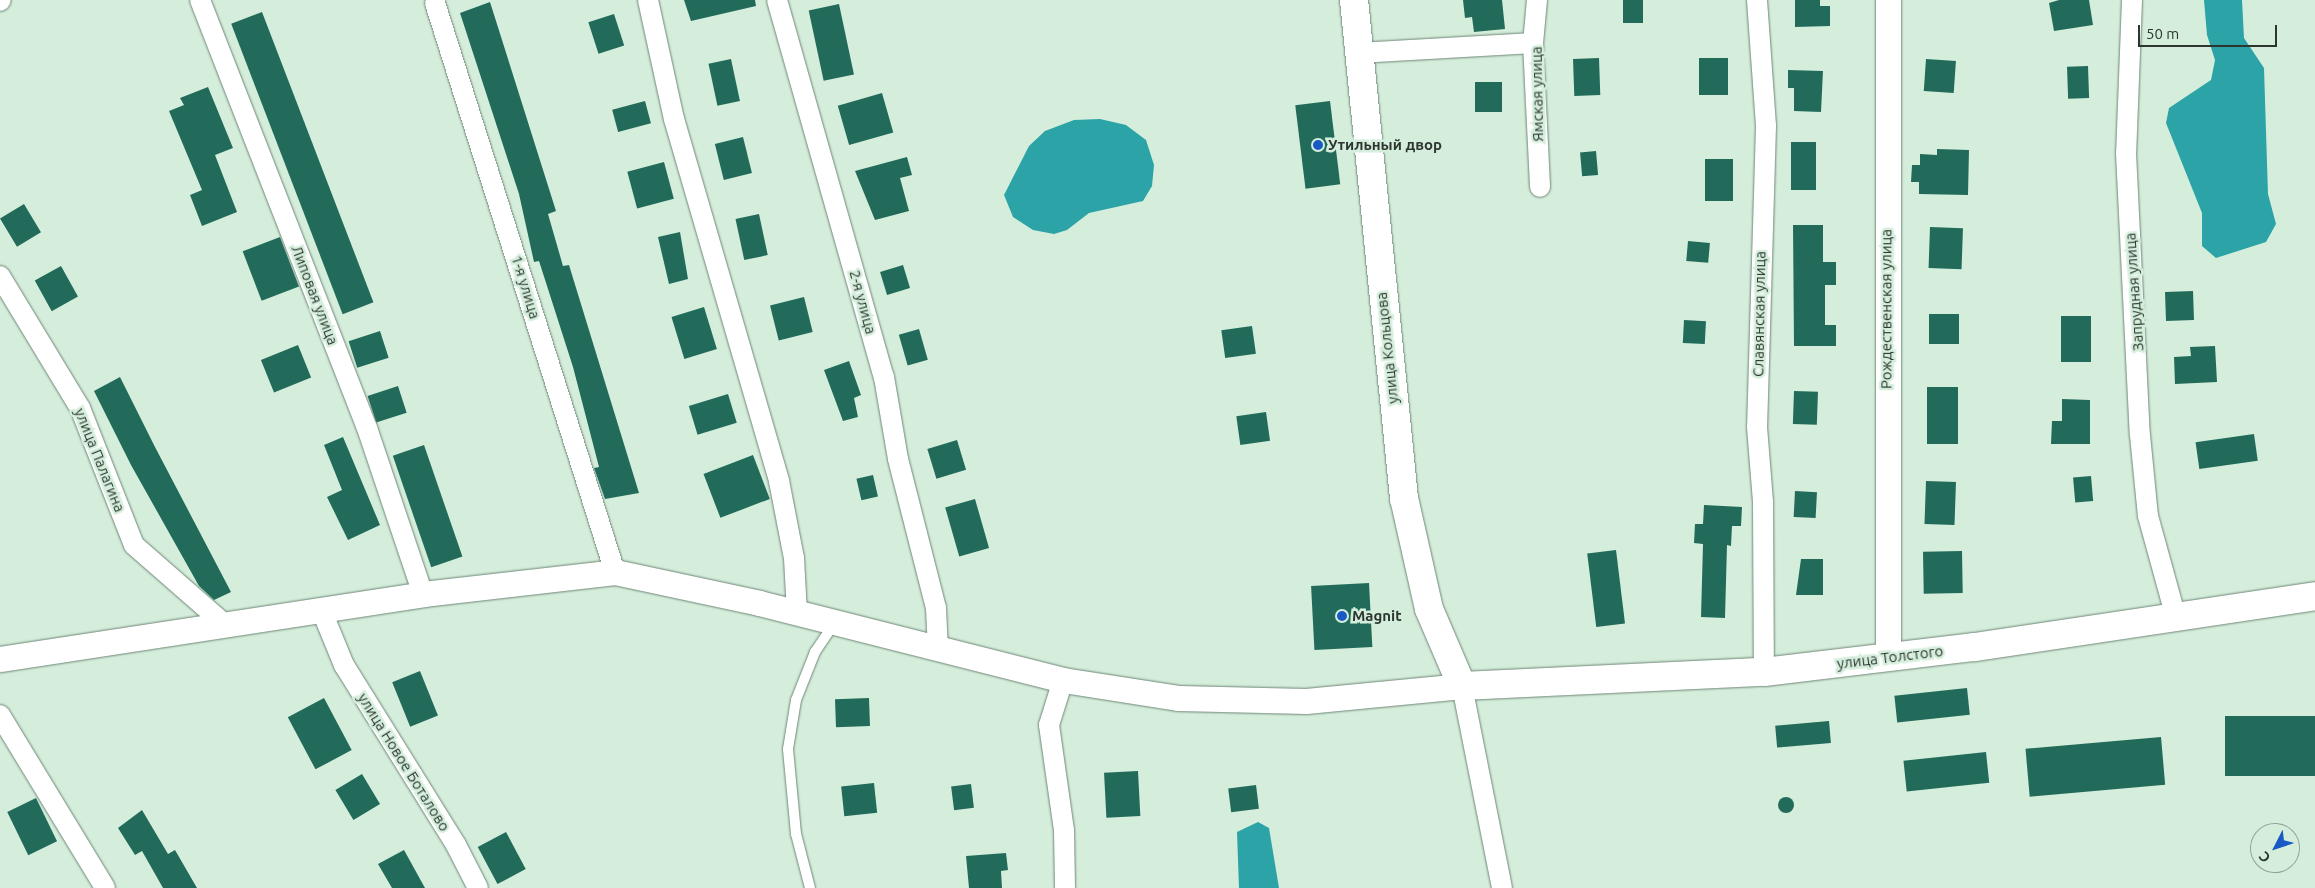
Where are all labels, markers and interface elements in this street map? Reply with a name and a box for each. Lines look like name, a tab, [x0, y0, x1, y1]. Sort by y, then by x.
scale bar	[2140, 15, 2279, 47]
text: 50 m	[2146, 25, 2179, 42]
street label: Ямская улица	[1527, 46, 1547, 142]
place label: Утильный двор	[1328, 136, 1442, 154]
marker: Утильный двор	[1312, 139, 1324, 151]
street label: Рождественская улица	[1877, 229, 1895, 389]
street label: Запрудная улица	[2121, 232, 2147, 352]
street label: Липовая улица	[288, 243, 342, 347]
street label: Славянская улица	[1749, 251, 1769, 377]
street label: 1-я улица	[508, 253, 544, 321]
street label: 2-я улица	[846, 268, 880, 336]
street label: улица Кольцова	[1372, 291, 1402, 405]
street label: улица Палагина	[71, 405, 129, 515]
place label: Magnit	[1352, 607, 1402, 625]
marker: Magnit	[1336, 610, 1348, 622]
street label: улица Толстого	[1836, 642, 1944, 672]
street label: улица Новое Боталово	[354, 690, 454, 834]
north arrow	[2250, 823, 2300, 873]
text: С	[2255, 849, 2273, 866]

